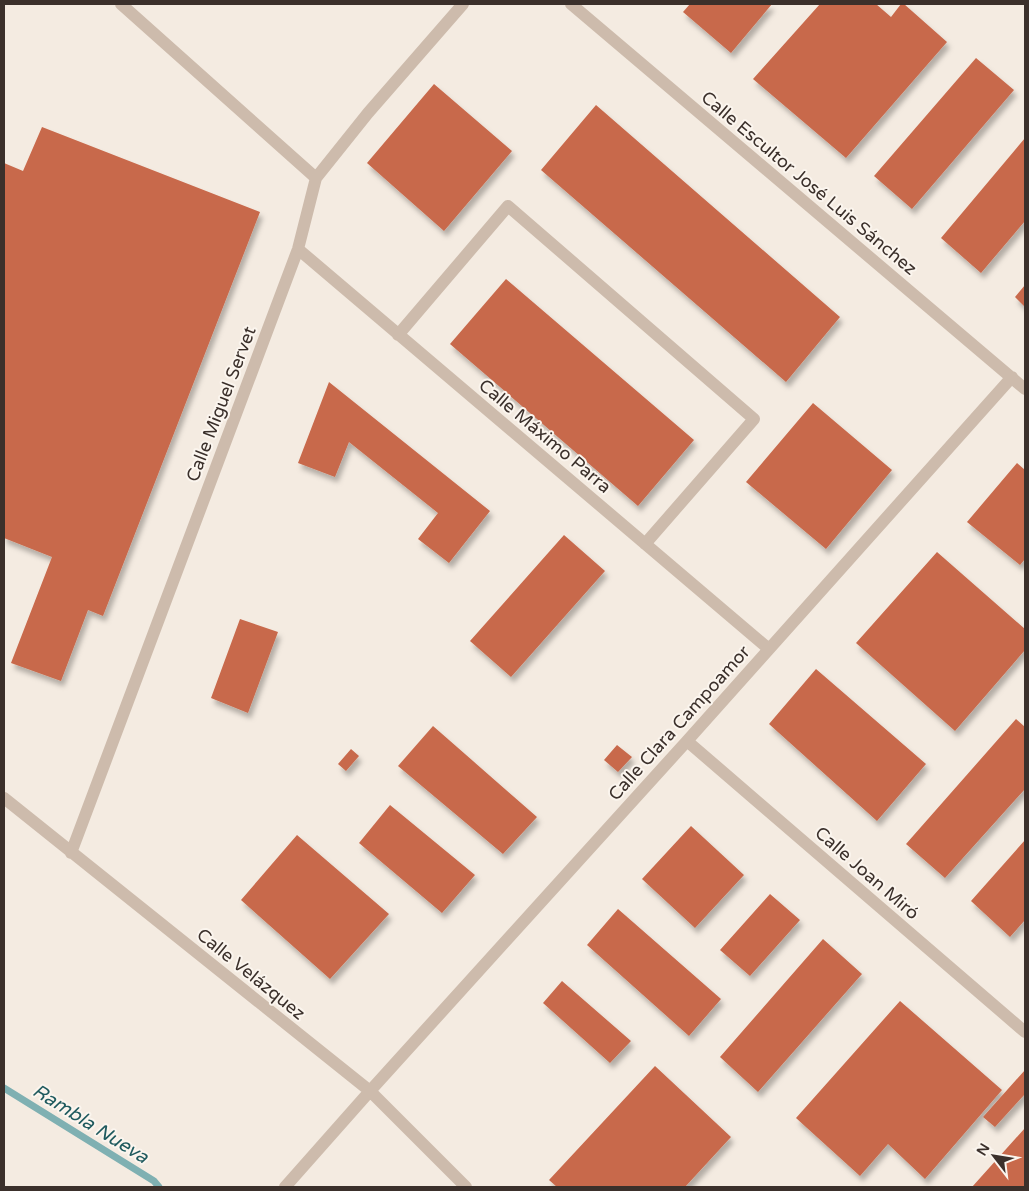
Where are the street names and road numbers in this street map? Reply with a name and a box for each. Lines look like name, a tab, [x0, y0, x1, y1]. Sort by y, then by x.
street label: Calle Escultor José Luis Sánchez	[697, 86, 921, 280]
street label: Calle Miguel Servet	[181, 323, 261, 485]
street label: Calle Máximo Parra	[474, 374, 616, 498]
street label: Calle Clara Campoamor	[604, 641, 755, 805]
street label: Calle Joan Miró	[810, 822, 924, 924]
street label: Calle Velázquez	[192, 924, 310, 1024]

